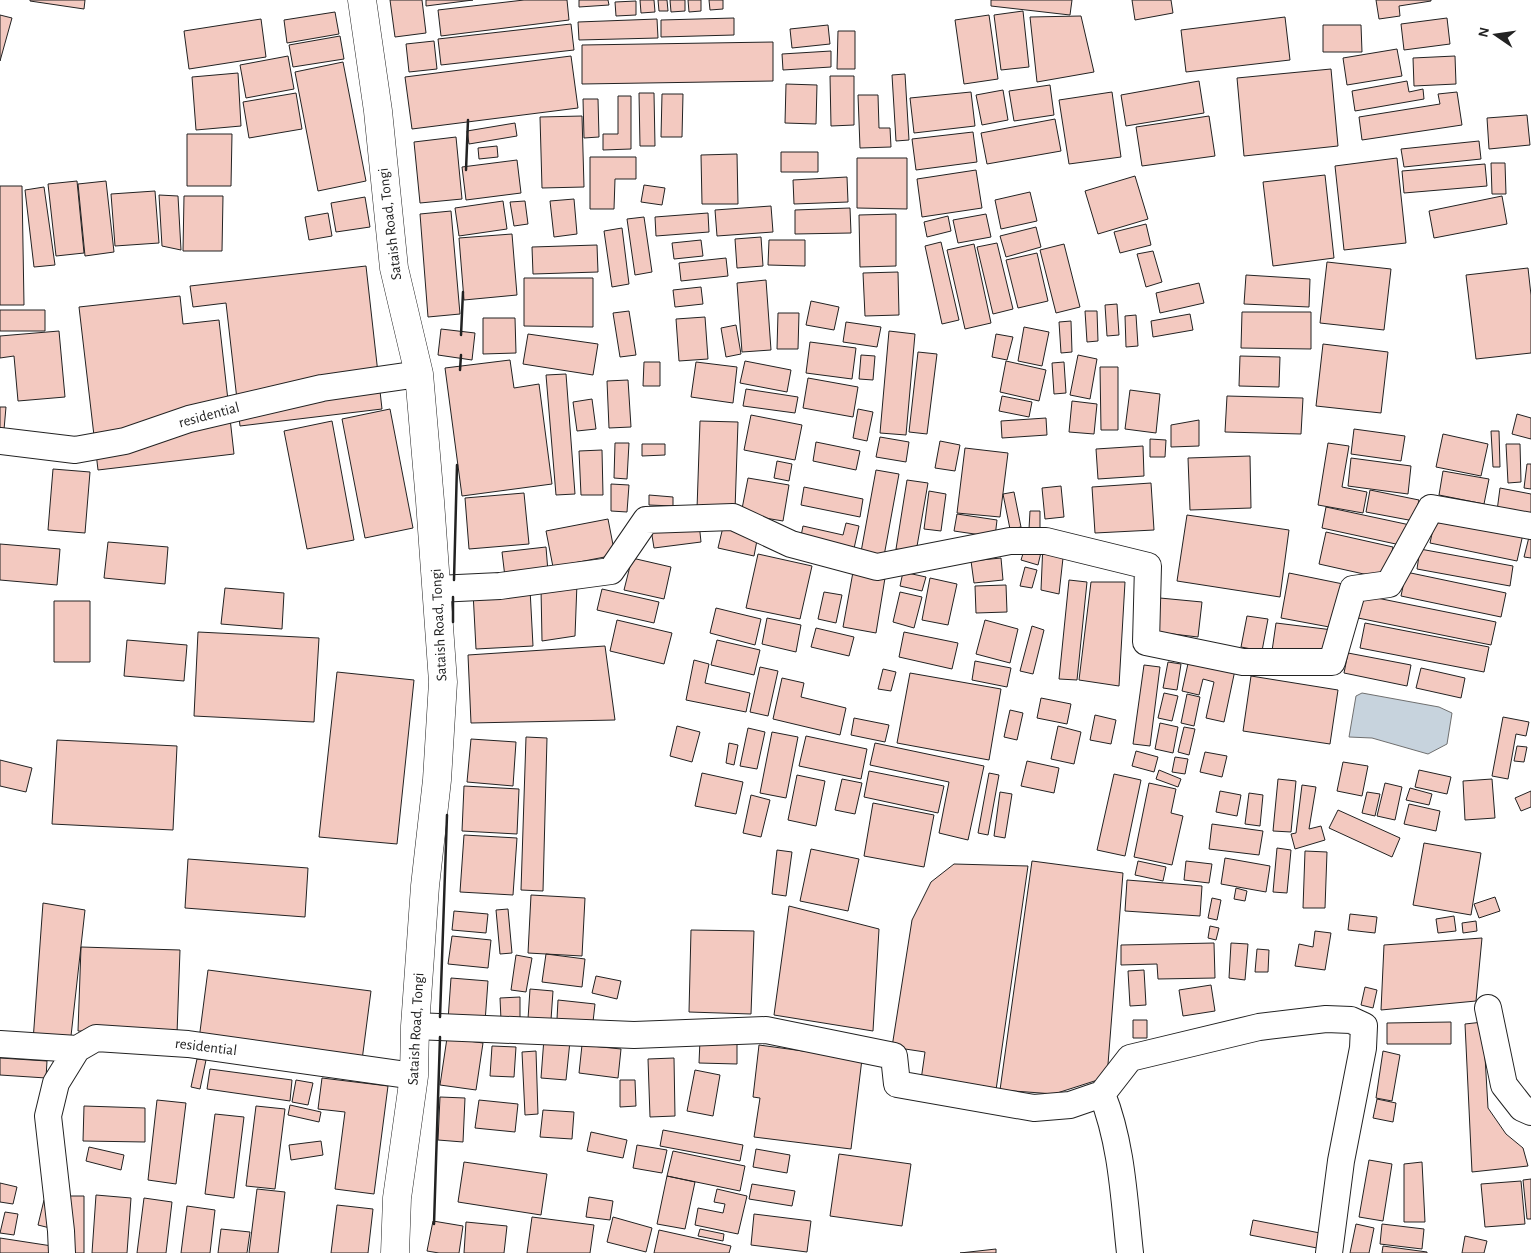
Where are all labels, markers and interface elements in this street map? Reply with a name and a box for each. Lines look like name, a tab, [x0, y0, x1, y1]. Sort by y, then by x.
north arrow	[1471, 10, 1521, 60]
text: N	[1476, 26, 1492, 39]
street label: Sataish Road, Tongi	[376, 167, 404, 281]
street label: residential	[177, 400, 241, 430]
street label: Sataish Road, Tongi	[429, 568, 449, 682]
street label: Sataish Road, Tongi	[406, 972, 426, 1086]
street label: residential	[174, 1036, 238, 1058]

